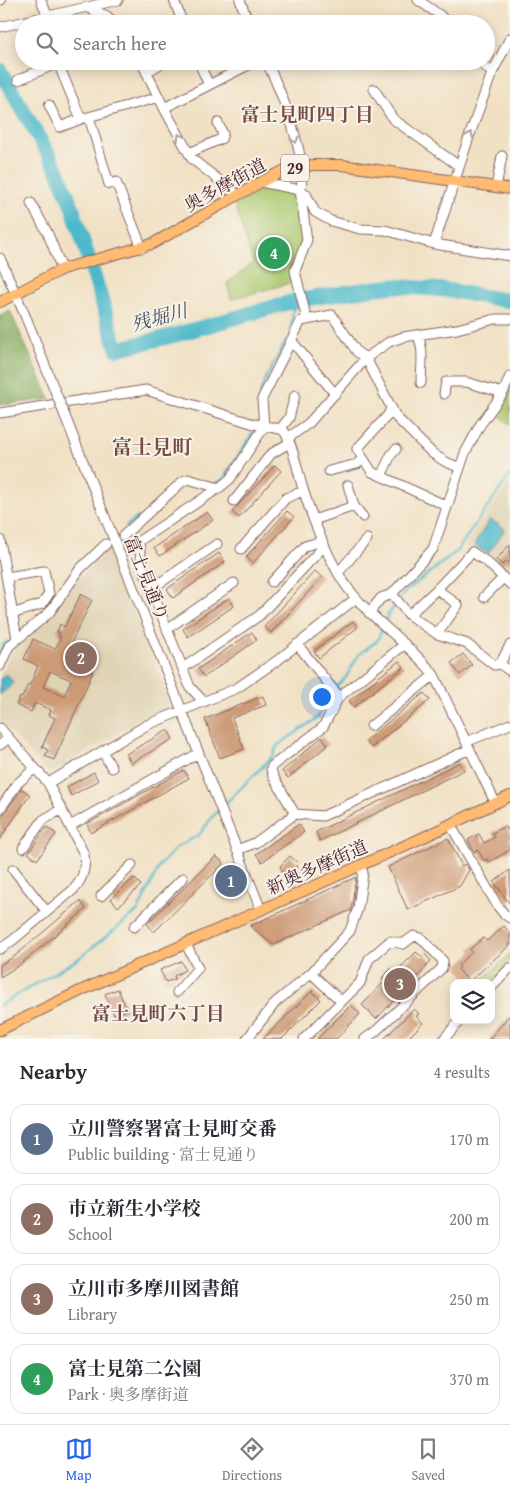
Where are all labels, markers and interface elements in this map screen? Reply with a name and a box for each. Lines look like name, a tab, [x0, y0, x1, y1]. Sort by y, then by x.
search box	[15, 15, 495, 70]
icon: search	[33, 29, 61, 57]
text: Search here	[73, 29, 167, 57]
district label: 富士見町四丁目	[240, 100, 374, 128]
one-way arrow	[464, 131, 474, 140]
one-way arrow	[176, 133, 186, 142]
one-way arrow	[290, 135, 300, 143]
street label: 奥多摩街道	[179, 151, 271, 219]
road number: 29	[281, 154, 309, 182]
pin: 4	[258, 234, 290, 272]
water label: 残堀川	[128, 296, 192, 338]
district label: 富士見町	[112, 432, 193, 461]
street label: 富士見通り	[118, 531, 176, 625]
pin: 2	[65, 639, 97, 677]
your location	[309, 684, 335, 710]
street label: 新奥多摩街道	[262, 833, 372, 901]
pin: 1	[215, 862, 247, 900]
pin: 3	[384, 965, 416, 1003]
map controls	[450, 979, 495, 1024]
button: layers	[450, 979, 495, 1024]
district label: 富士見町六丁目	[91, 999, 225, 1027]
text: Nearby	[20, 1056, 87, 1087]
text: 4 results	[433, 1060, 490, 1084]
text: 立川警察署富士見町交番	[68, 1114, 277, 1142]
text: 1	[33, 1127, 41, 1151]
text: 170 m	[449, 1127, 489, 1151]
text: Public building · 富士見通り	[68, 1142, 259, 1166]
text: 市立新生小学校	[68, 1194, 201, 1222]
text: 2	[33, 1207, 41, 1231]
text: 200 m	[449, 1207, 489, 1231]
text: School	[68, 1222, 112, 1246]
text: 立川市多摩川図書館	[68, 1274, 239, 1302]
text: 3	[33, 1287, 41, 1311]
text: 250 m	[449, 1287, 489, 1311]
text: Library	[68, 1302, 117, 1326]
text: 富士見第二公園	[68, 1354, 201, 1382]
text: 4	[33, 1367, 41, 1391]
text: 370 m	[449, 1367, 489, 1391]
text: Park · 奥多摩街道	[68, 1382, 189, 1406]
tab: Map	[65, 1435, 93, 1485]
tab: Directions	[222, 1435, 282, 1485]
tab: Saved	[411, 1435, 445, 1485]

